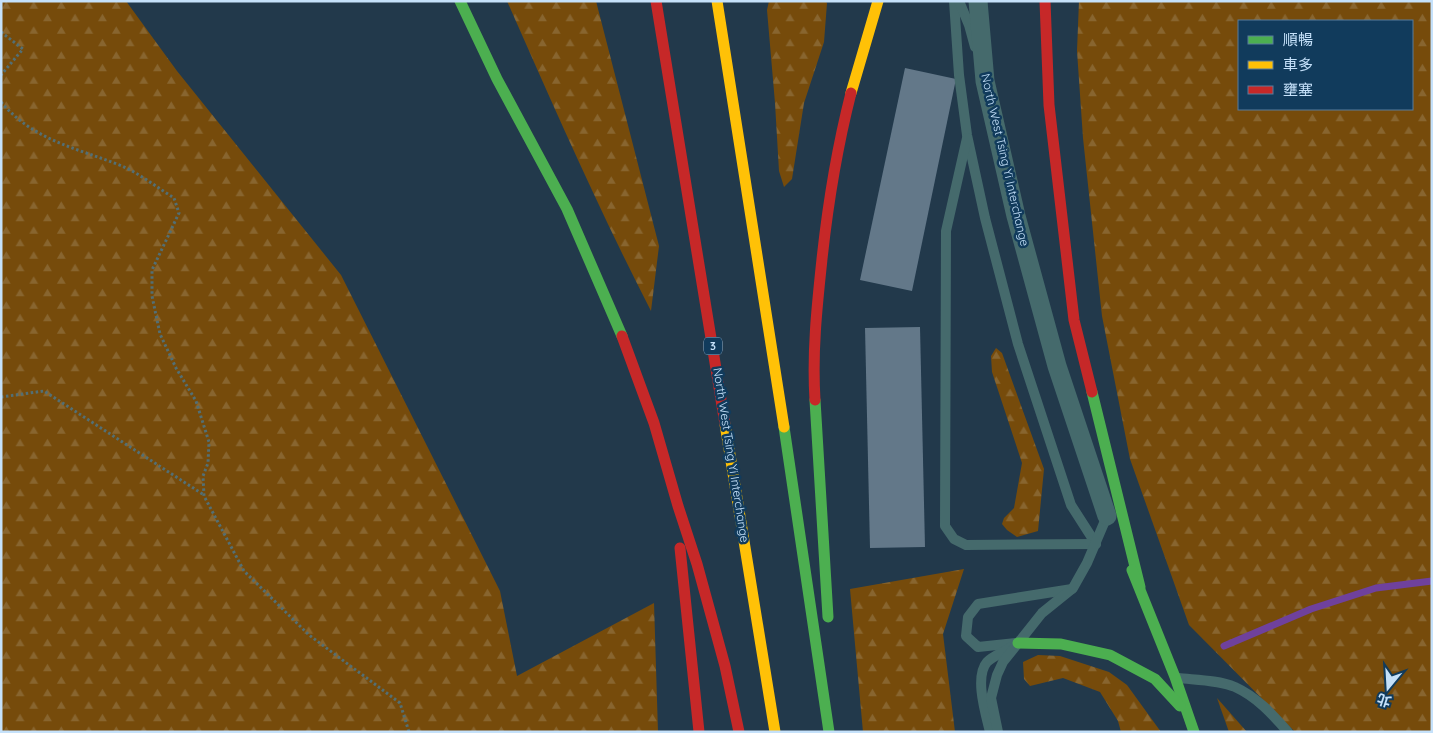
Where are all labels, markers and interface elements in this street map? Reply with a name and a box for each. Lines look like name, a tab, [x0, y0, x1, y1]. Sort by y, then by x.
legend	[1238, 20, 1413, 110]
text: 順暢	[1283, 30, 1313, 49]
text: 車多	[1283, 55, 1313, 74]
street label: North West Tsing Yi Interchange	[978, 72, 1033, 248]
text: 壅塞	[1283, 80, 1313, 99]
road number: 3	[704, 338, 722, 354]
street label: North West Tsing Yi Interchange	[710, 367, 753, 544]
north arrow	[1363, 663, 1413, 713]
text: 北	[1375, 690, 1393, 711]

